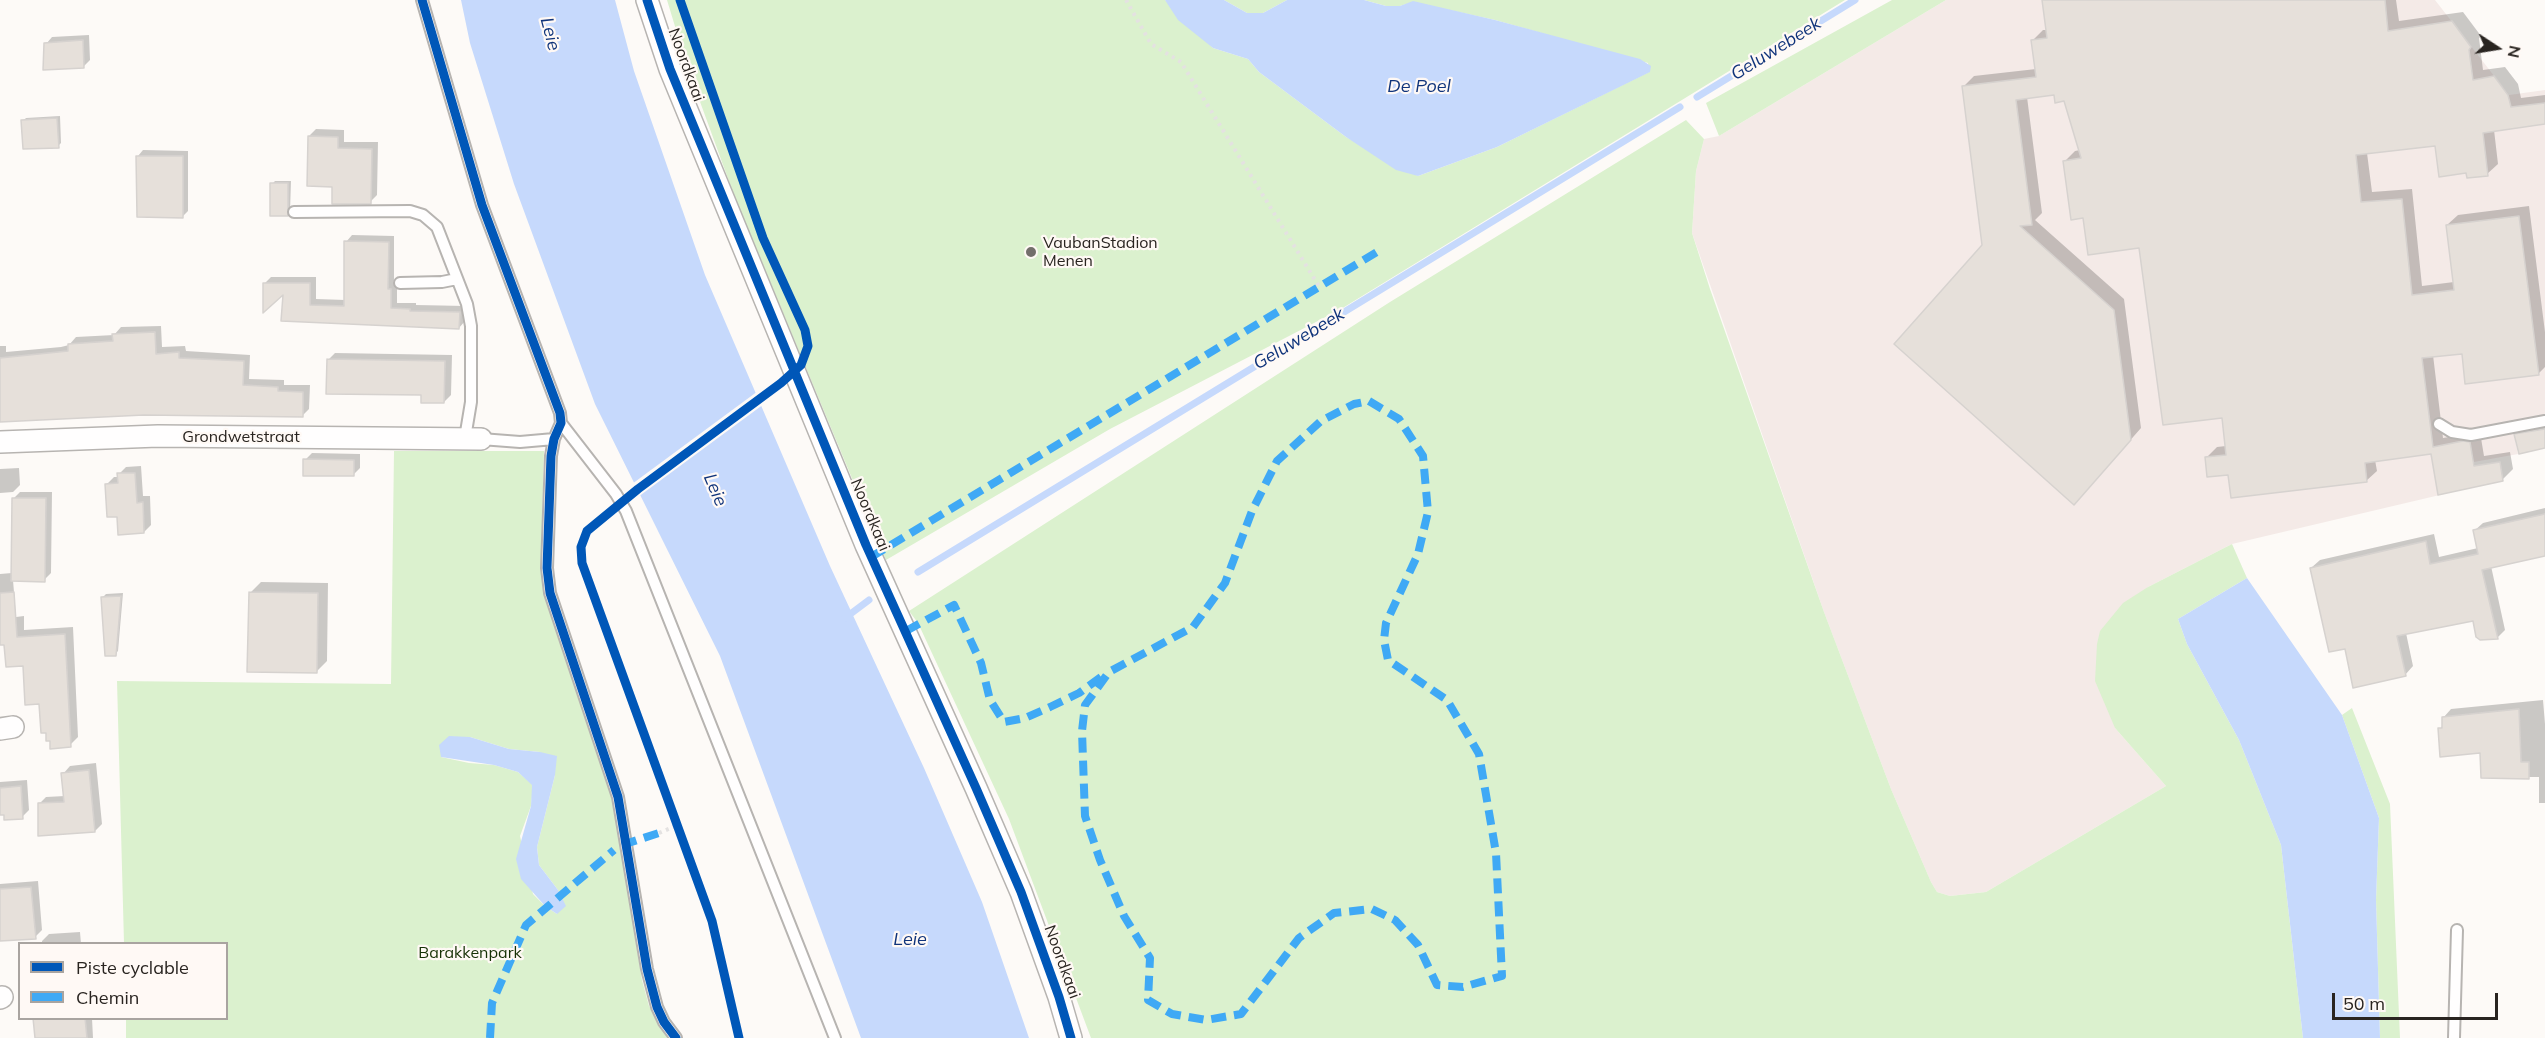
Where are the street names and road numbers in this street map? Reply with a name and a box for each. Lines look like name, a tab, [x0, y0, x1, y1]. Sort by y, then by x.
street label: Noordkaai	[664, 26, 708, 104]
street label: Grondwetstraat	[182, 427, 300, 447]
street label: Noordkaai	[846, 476, 894, 554]
street label: Noordkaai	[1040, 923, 1084, 1001]

